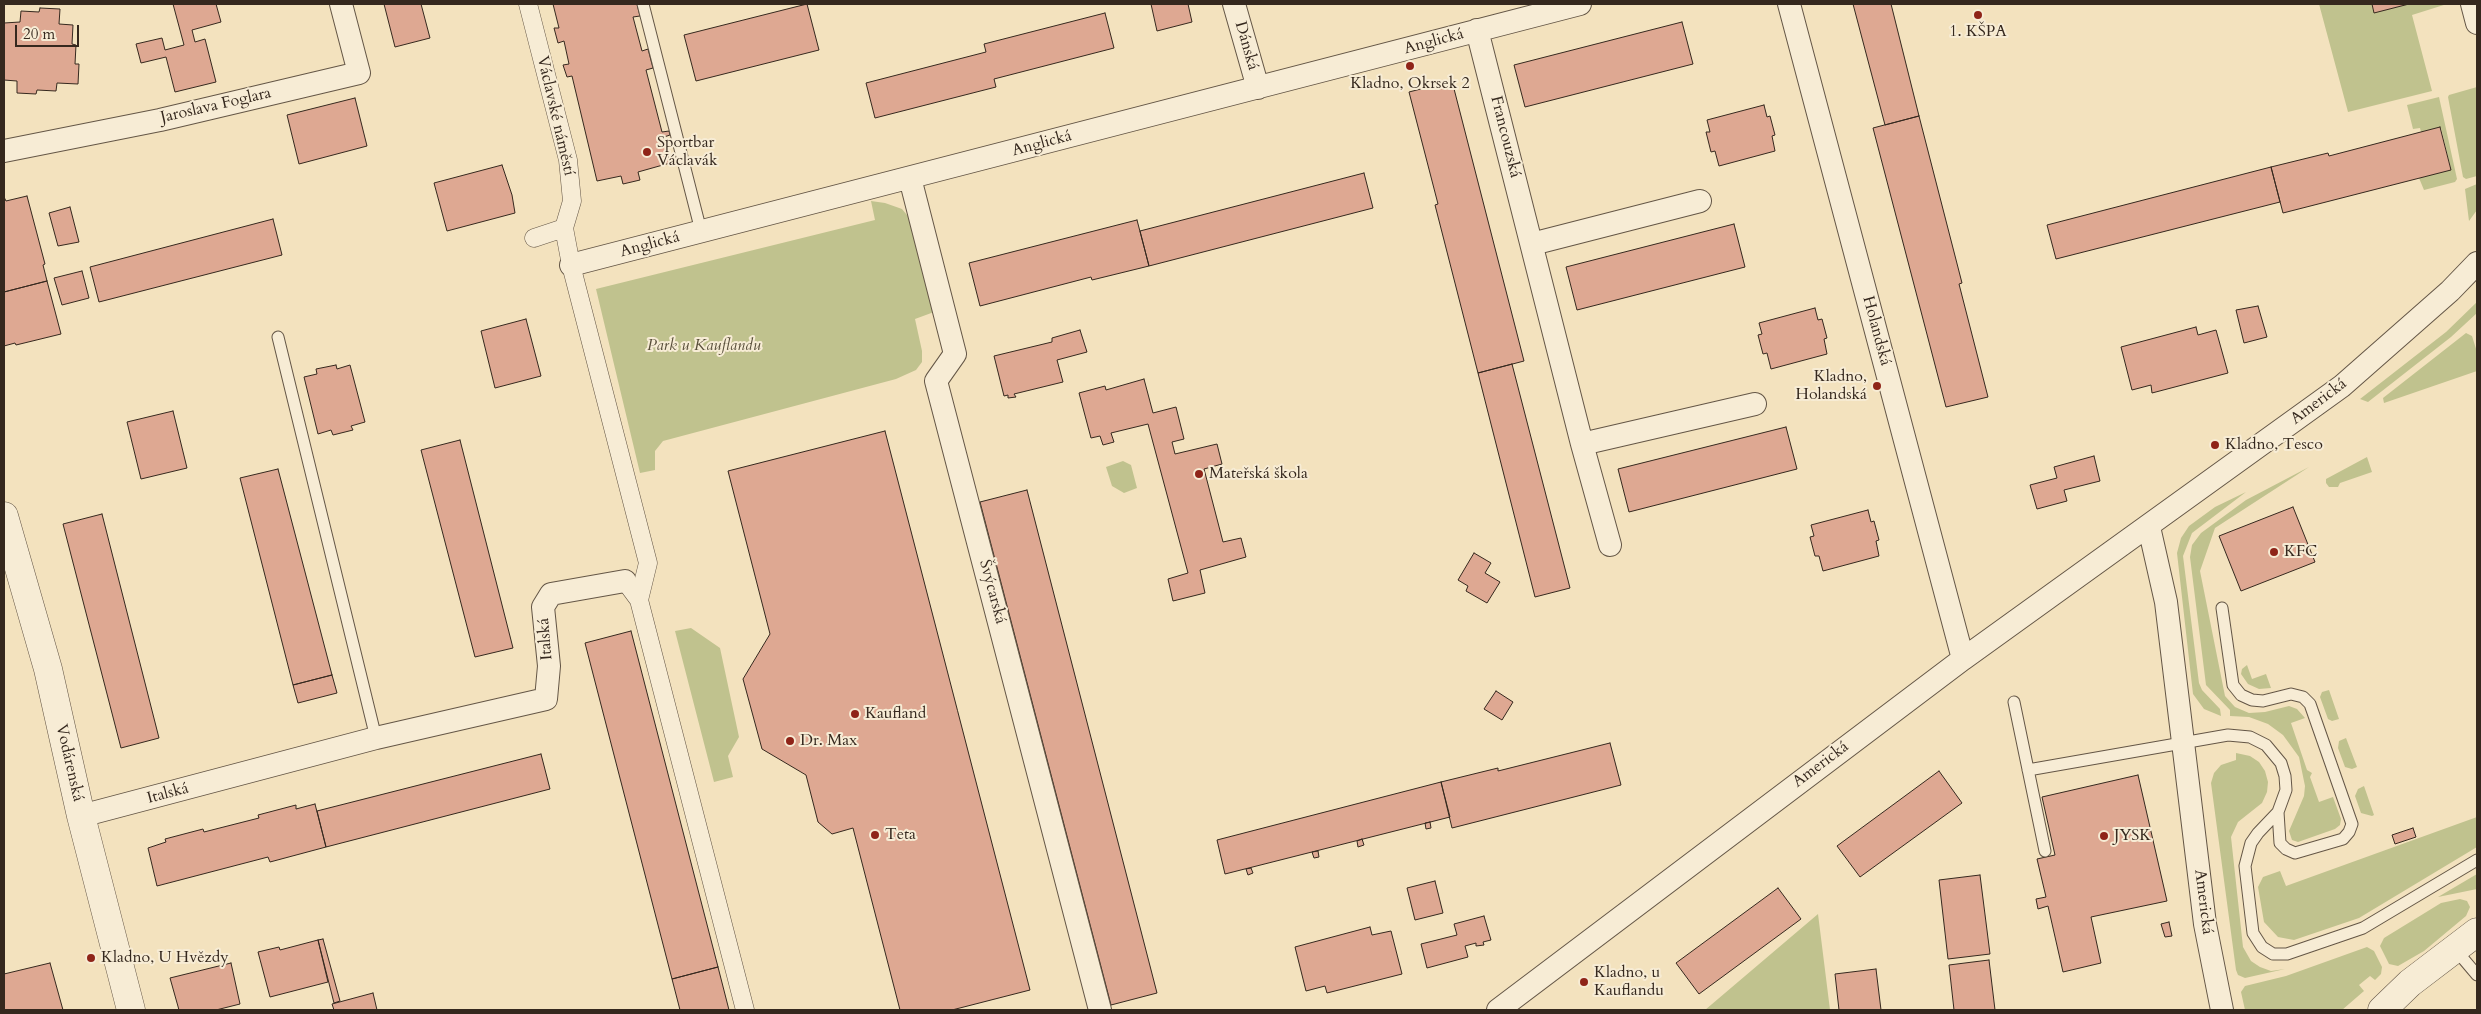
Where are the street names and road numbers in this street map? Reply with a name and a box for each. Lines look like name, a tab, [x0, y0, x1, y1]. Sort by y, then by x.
street label: Dánská	[1230, 19, 1262, 73]
street label: Anglická	[1402, 25, 1466, 59]
street label: Václavské náměstí	[532, 54, 578, 178]
street label: Jaroslava Foglara	[159, 84, 273, 128]
street label: Francouzská	[1486, 94, 1524, 180]
street label: Anglická	[1010, 127, 1074, 161]
street label: Anglická	[618, 228, 682, 262]
street label: Holandská	[1857, 294, 1895, 368]
street label: Americká	[2287, 375, 2351, 429]
street label: Švýcarská	[974, 558, 1010, 626]
street label: Italská	[535, 617, 557, 661]
street label: Vodárenská	[51, 722, 87, 804]
street label: Americká	[1789, 738, 1853, 792]
street label: Italská	[145, 779, 191, 809]
street label: Americká	[2189, 868, 2217, 936]

